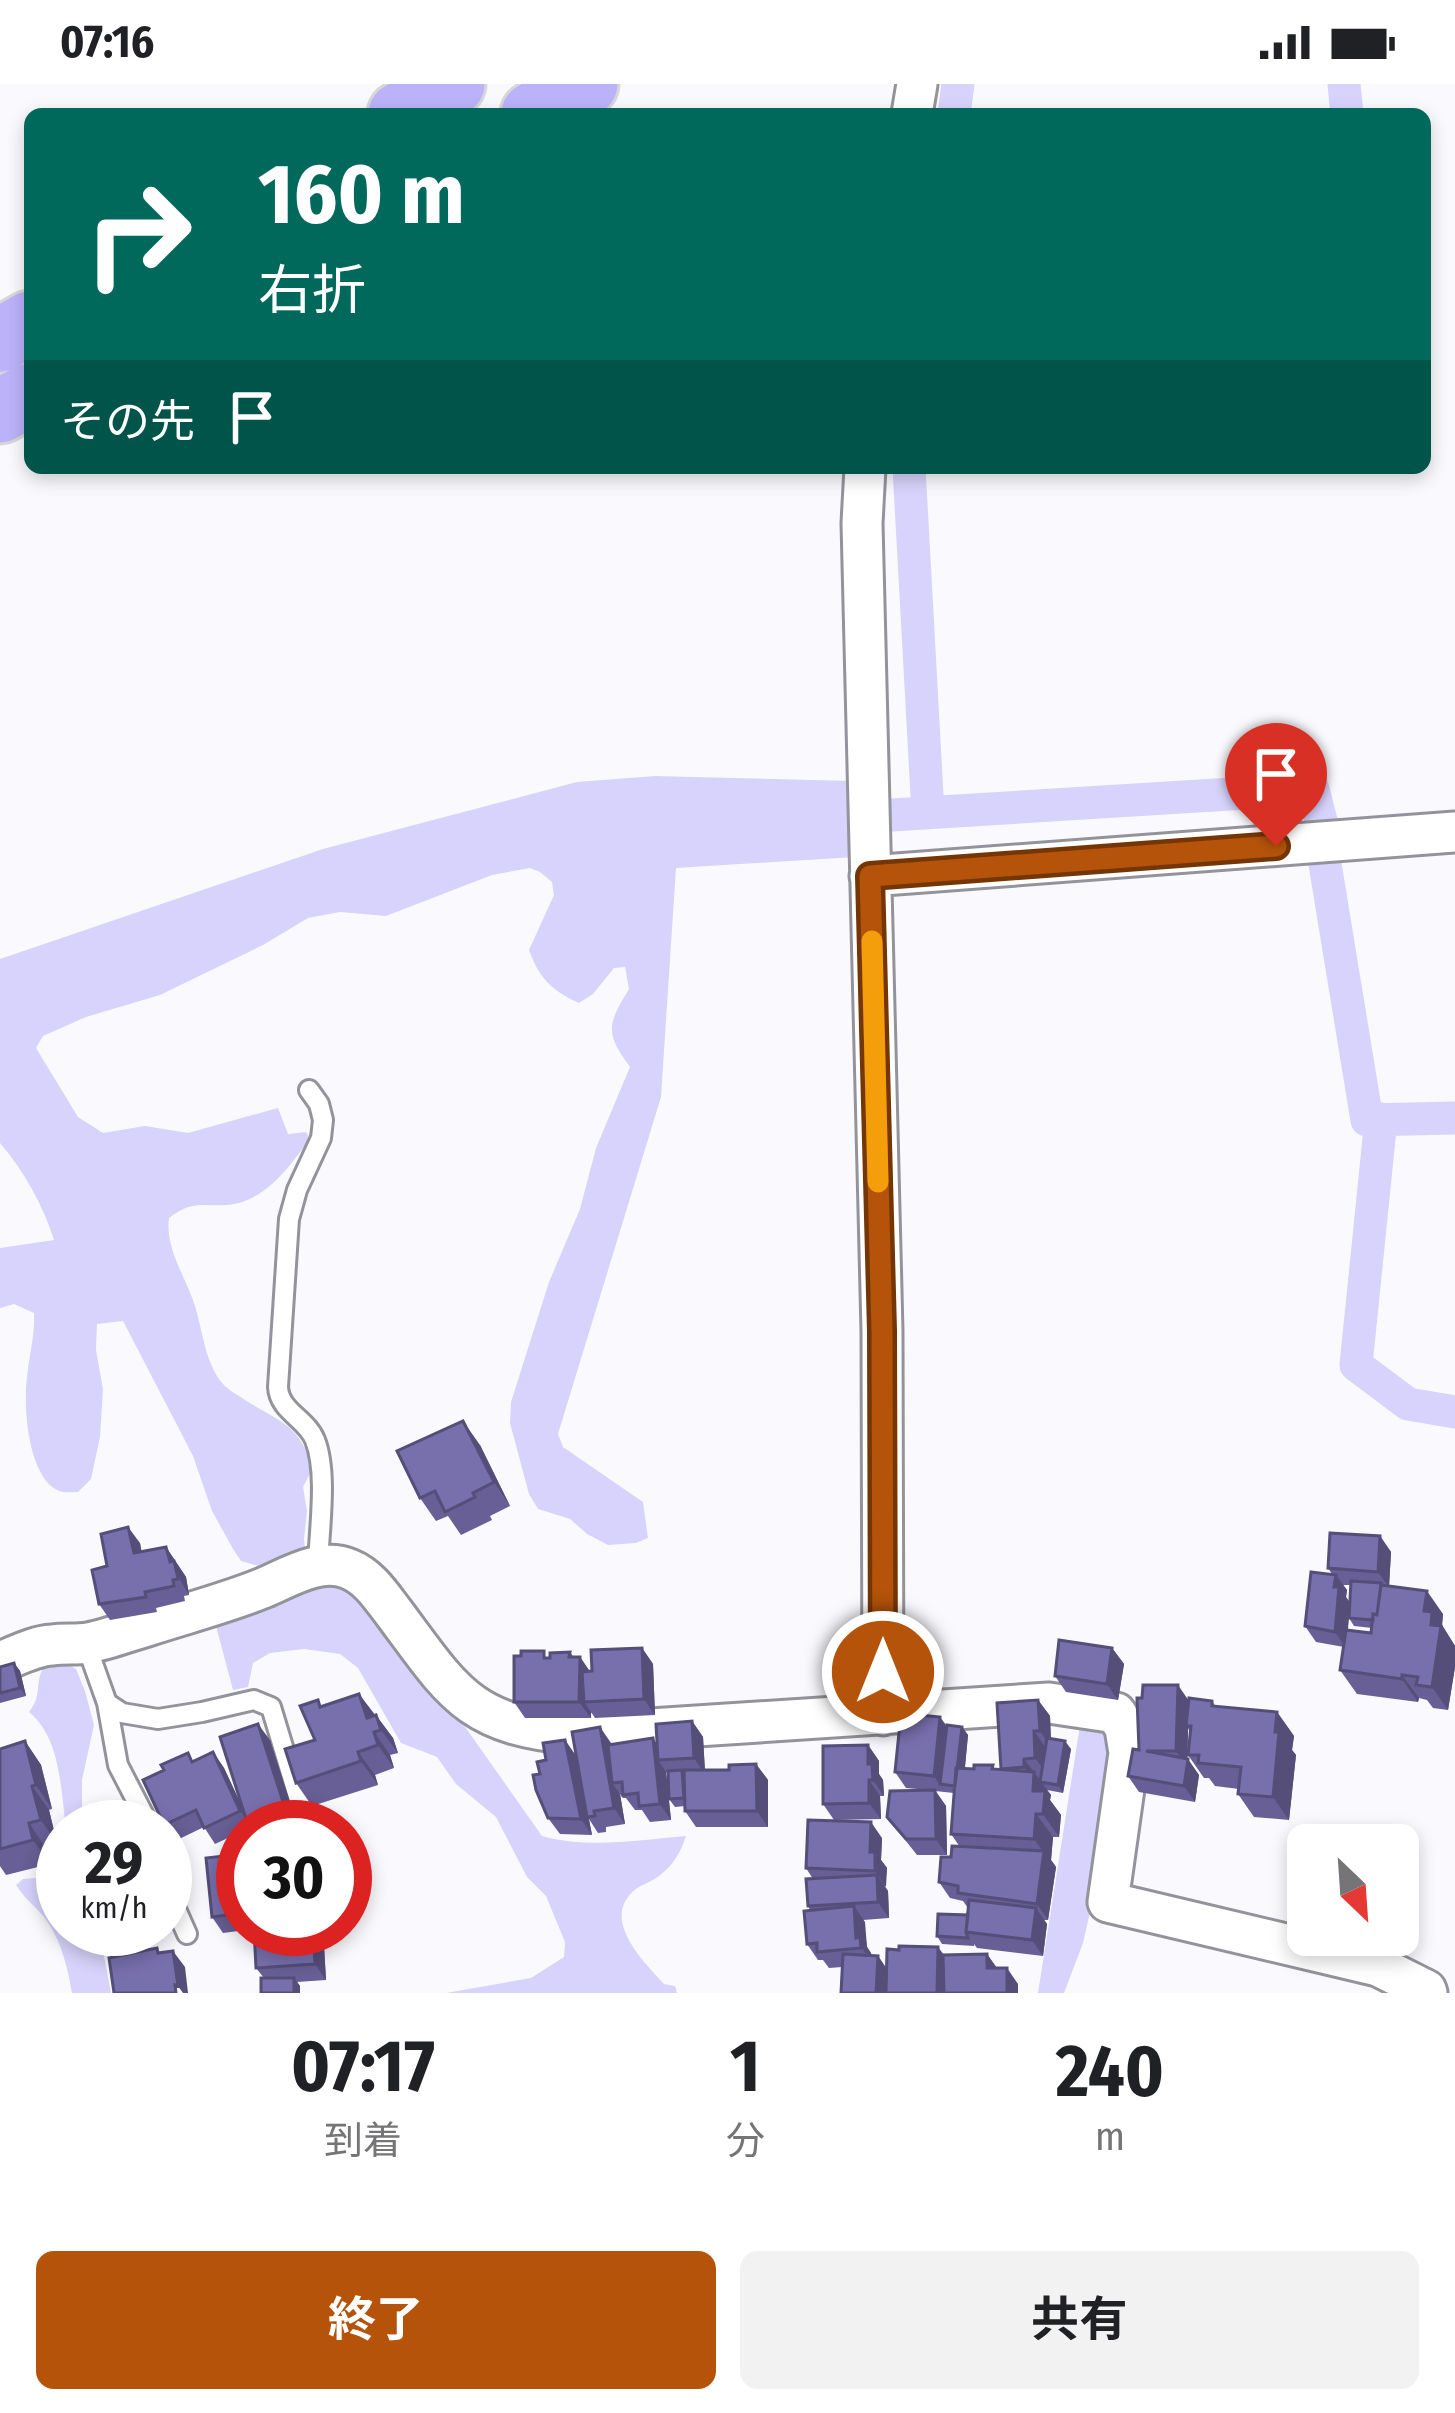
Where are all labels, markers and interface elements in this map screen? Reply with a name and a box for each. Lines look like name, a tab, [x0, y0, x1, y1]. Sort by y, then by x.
text: 07:16	[60, 15, 154, 69]
text: 160 m	[258, 144, 465, 245]
icon: right	[60, 156, 216, 312]
text: 右折	[258, 259, 366, 323]
icon: arrive	[219, 384, 285, 450]
text: その先	[60, 395, 195, 449]
pin	[1225, 723, 1327, 846]
icon: arrive	[1243, 741, 1309, 807]
position arrow	[820, 1609, 946, 1735]
speed limit sign: 30	[216, 1800, 372, 1956]
north arrow	[1287, 1824, 1419, 1956]
map controls	[1287, 1824, 1419, 1956]
text: 29	[85, 1827, 143, 1899]
text: km/h	[81, 1890, 147, 1926]
text: 07:17	[291, 2024, 435, 2110]
text: 1	[730, 2024, 761, 2110]
text: 240	[1056, 2029, 1164, 2115]
text: m	[1095, 2114, 1125, 2160]
text: 到着	[324, 2118, 402, 2164]
text: 分	[726, 2118, 765, 2164]
button: 終了	[36, 2251, 716, 2389]
button: 共有	[740, 2251, 1419, 2389]

